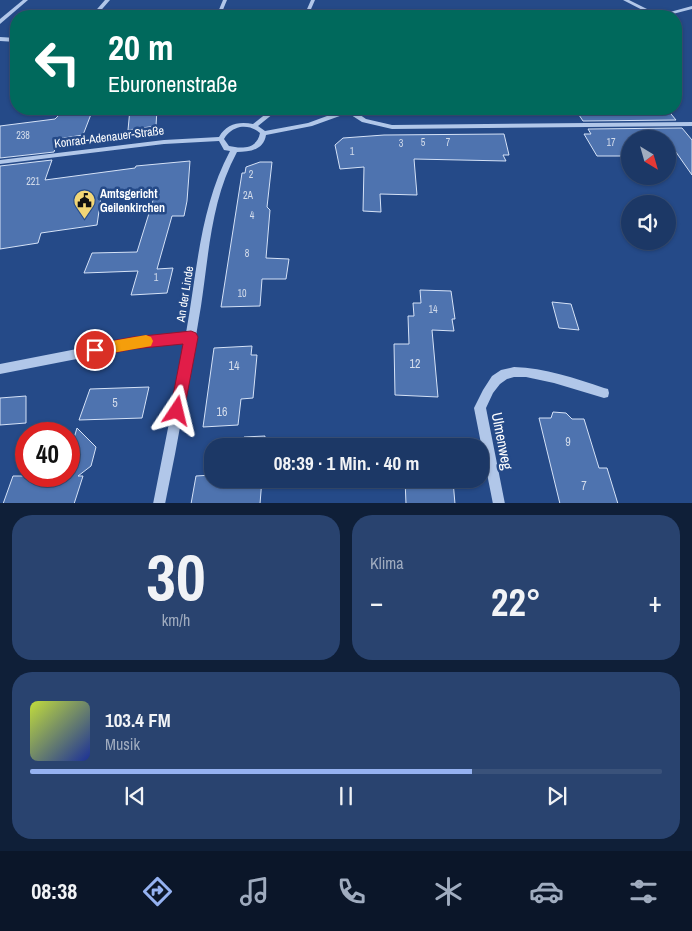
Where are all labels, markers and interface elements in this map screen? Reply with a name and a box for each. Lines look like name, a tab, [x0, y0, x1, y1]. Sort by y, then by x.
text: 20 m	[108, 24, 173, 71]
icon: left	[25, 30, 90, 95]
text: Eburonenstraße	[108, 69, 237, 99]
street label: Konrad-Adenauer-Straße	[53, 122, 165, 152]
house number: 238	[16, 129, 30, 142]
north arrow	[621, 130, 676, 185]
map controls	[621, 130, 676, 250]
house number: 5	[421, 136, 426, 149]
house number: 7	[446, 136, 451, 149]
house number: 17	[606, 136, 616, 149]
house number: 3	[399, 137, 404, 150]
house number: 1	[350, 145, 355, 158]
house number: 2	[249, 168, 254, 181]
house number: 221	[26, 175, 40, 188]
place label: Amtsgericht Geilenkirchen	[100, 186, 165, 216]
public building icon: Amtsgericht Geilenkirchen	[72, 189, 96, 220]
house number: 2A	[243, 189, 254, 202]
button: sound	[621, 195, 676, 250]
house number: 4	[250, 209, 255, 222]
house number: 8	[245, 247, 250, 260]
street label: An der Linde	[173, 265, 197, 324]
house number: 1	[154, 271, 159, 284]
house number: 10	[237, 287, 247, 300]
house number: 14	[428, 303, 438, 316]
pin	[74, 329, 116, 371]
icon: arrive	[81, 336, 109, 364]
house number: 12	[410, 356, 420, 372]
house number: 14	[229, 358, 240, 374]
position arrow	[150, 384, 202, 436]
house number: 5	[112, 395, 118, 411]
house number: 16	[217, 404, 227, 420]
street label: Ulmenweg	[487, 410, 518, 472]
speed limit sign: 40	[15, 422, 80, 487]
house number: 9	[565, 434, 571, 450]
text: 08:39 · 1 Min. · 40 m	[274, 450, 419, 476]
house number: 7	[581, 478, 587, 494]
text: 30	[146, 533, 206, 620]
text: Klima	[370, 552, 404, 574]
text: 22°	[491, 577, 541, 628]
text: −	[370, 583, 383, 621]
text: +	[649, 583, 662, 621]
text: km/h	[162, 609, 190, 631]
text: 103.4 FM	[105, 707, 171, 733]
text: Musik	[105, 733, 140, 755]
icon: previous	[121, 782, 149, 810]
icon: pause	[332, 782, 360, 810]
icon: next	[543, 782, 571, 810]
icon: directions	[140, 874, 175, 909]
icon: music	[237, 874, 272, 909]
icon: phone	[334, 874, 369, 909]
icon: climate	[431, 874, 466, 909]
icon: car	[529, 874, 564, 909]
icon: filters	[626, 874, 661, 909]
text: 08:38	[31, 876, 77, 906]

